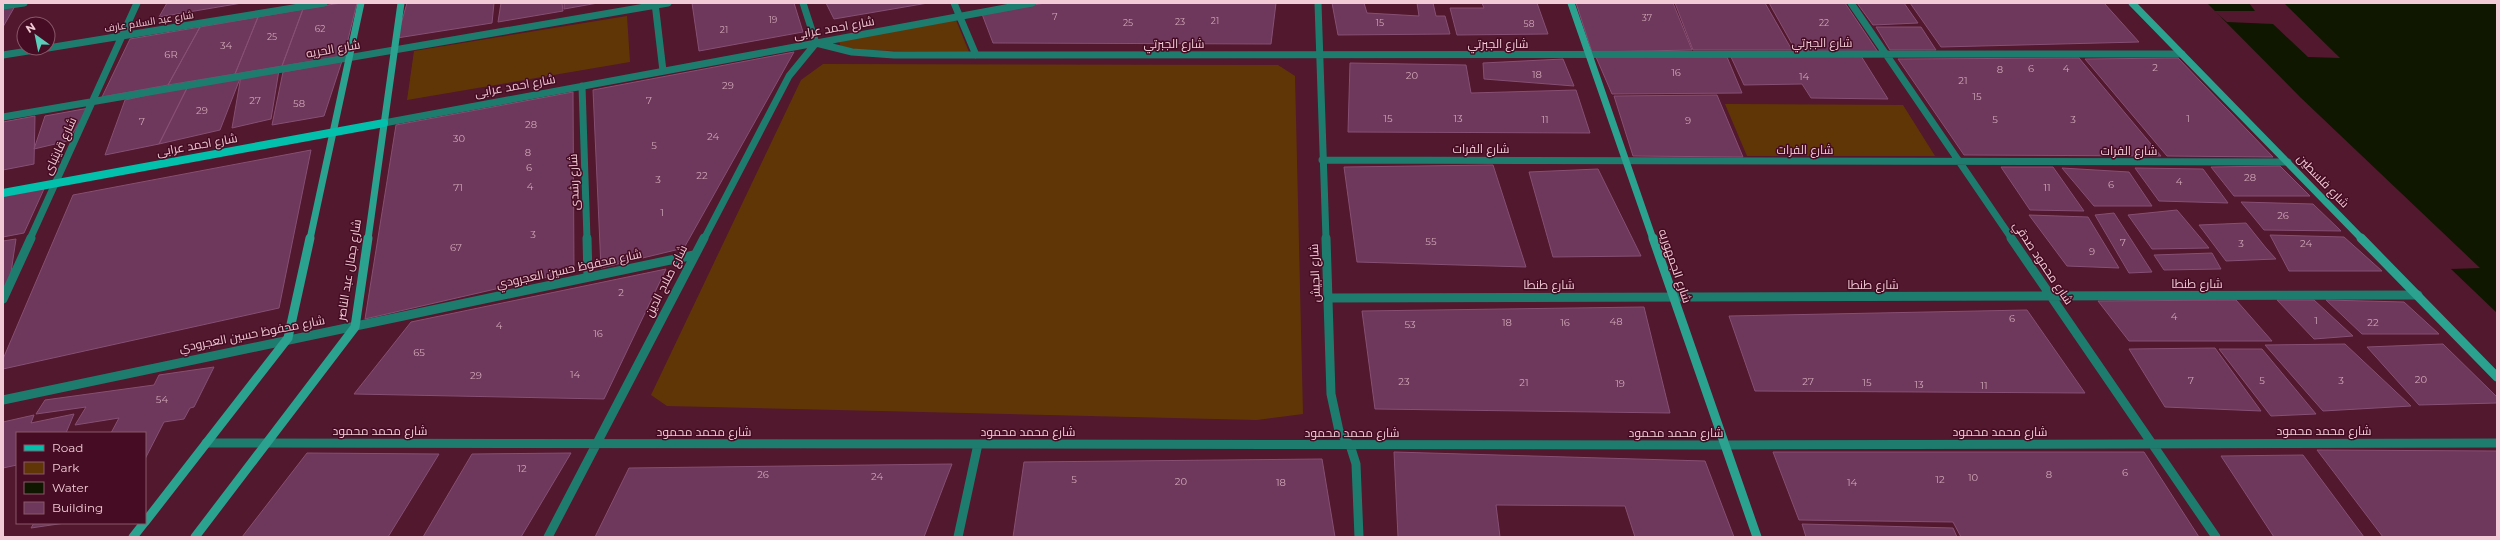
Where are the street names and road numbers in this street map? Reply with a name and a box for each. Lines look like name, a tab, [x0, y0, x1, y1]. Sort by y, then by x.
street label: شارع عبد السلام عارف	[103, 8, 195, 36]
street label: شارع احمد عرابى	[792, 13, 876, 43]
street label: شارع الجبرتي	[1791, 35, 1853, 53]
street label: شارع الحريه	[305, 36, 361, 62]
street label: شارع الجبرتي	[1143, 36, 1205, 54]
street label: شارع الجبرتي	[1467, 36, 1529, 54]
street label: شارع احمد عرابى	[473, 71, 557, 101]
street label: شارع قايتباى	[40, 115, 80, 177]
street label: شارع احمد عرابى	[155, 130, 239, 160]
street label: شارع الفرات	[1453, 141, 1510, 157]
street label: شارع الفرات	[1777, 142, 1834, 158]
street label: شارع الفرات	[2101, 143, 2158, 159]
street label: شارع فلسطين	[2293, 151, 2353, 211]
street label: شارع رشدى	[565, 153, 583, 211]
street label: شارع جمال عبد الناصر	[333, 218, 365, 323]
street label: شارع محمود صدقي	[2008, 218, 2077, 309]
street label: شارع الجمهوريه	[1655, 227, 1695, 305]
street label: شارع صلاح الدين	[641, 242, 691, 320]
street label: شارع الجيش	[1306, 243, 1324, 303]
street label: شارع محفوظ حسين العجرودي	[495, 246, 644, 294]
street label: شارع طنطا	[2171, 276, 2223, 292]
street label: شارع طنطا	[1523, 277, 1575, 293]
street label: شارع طنطا	[1847, 277, 1899, 293]
street label: شارع محفوظ حسين العجرودي	[178, 312, 327, 358]
street label: شارع محمد محمود	[333, 423, 427, 439]
street label: شارع محمد محمود	[2277, 423, 2371, 439]
street label: شارع محمد محمود	[657, 424, 751, 440]
street label: شارع محمد محمود	[981, 424, 1075, 440]
street label: شارع محمد محمود	[1953, 424, 2047, 440]
street label: شارع محمد محمود	[1305, 425, 1399, 441]
street label: شارع محمد محمود	[1629, 425, 1723, 441]

